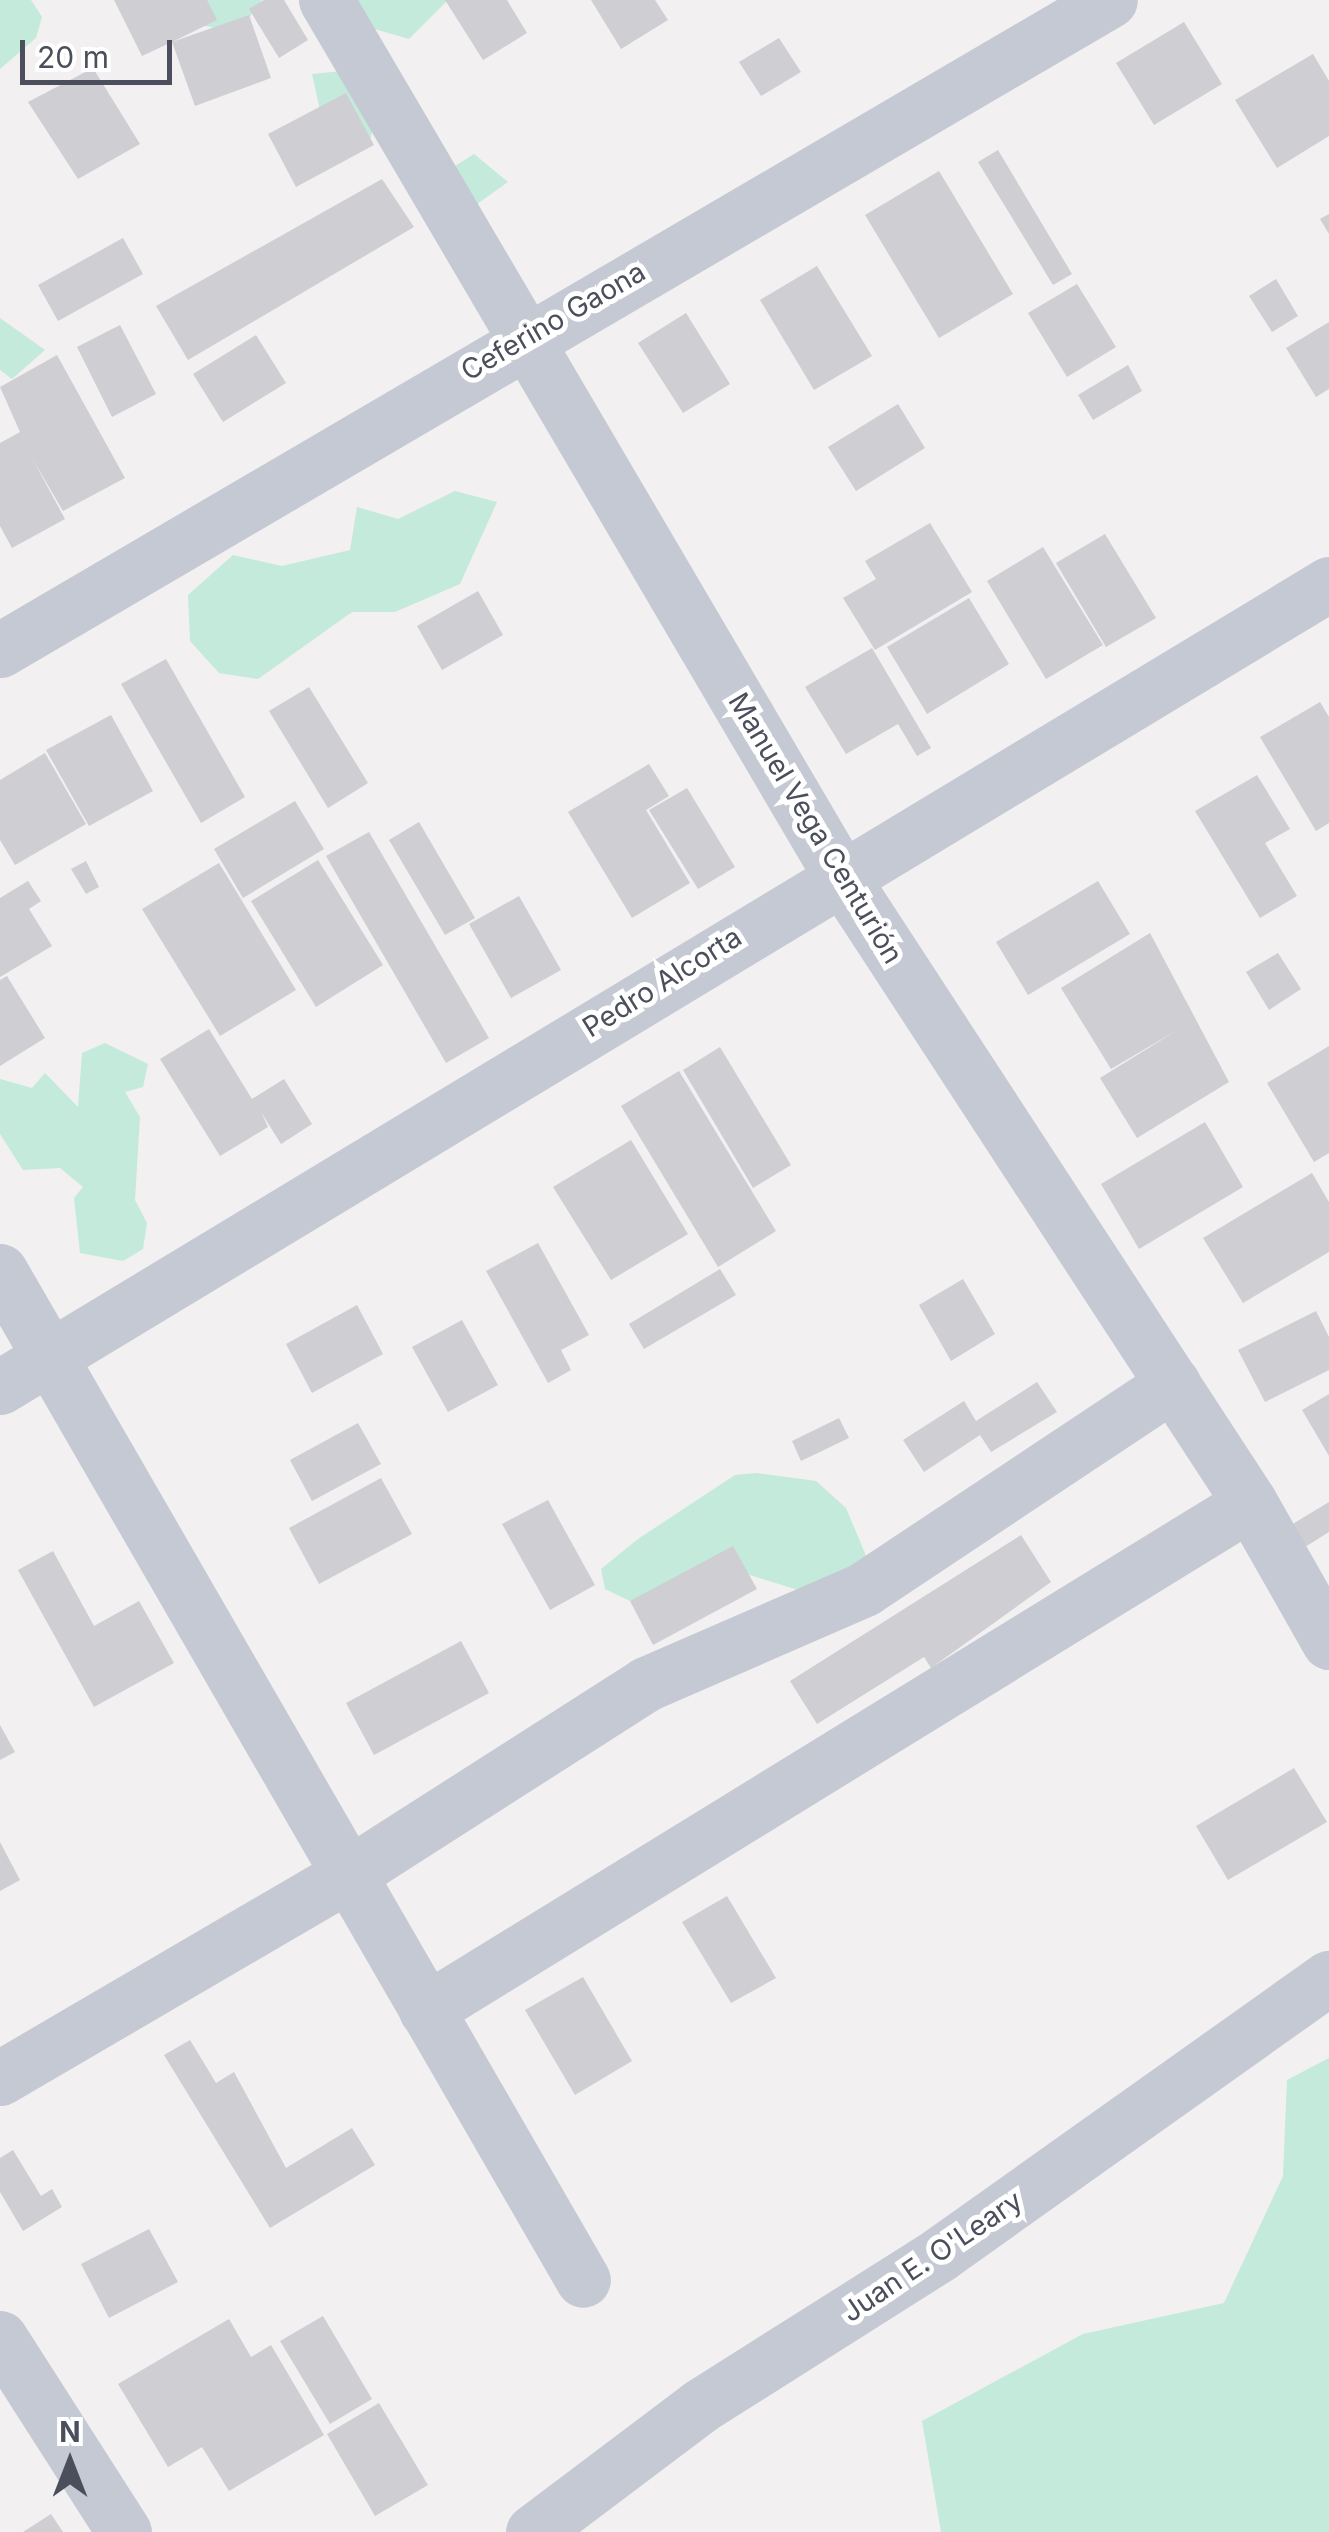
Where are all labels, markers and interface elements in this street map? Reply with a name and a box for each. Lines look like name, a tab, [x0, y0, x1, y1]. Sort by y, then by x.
scale bar	[25, 20, 178, 82]
text: 20 m	[37, 39, 109, 75]
street label: Ceferino Gaona	[455, 255, 651, 387]
street label: Manuel Vega Centurión	[722, 686, 910, 970]
street label: Pedro Alcorta	[576, 920, 748, 1044]
street label: Juan E. O'Leary	[836, 2183, 1028, 2329]
north arrow	[20, 2412, 120, 2512]
text: N	[59, 2415, 81, 2449]

